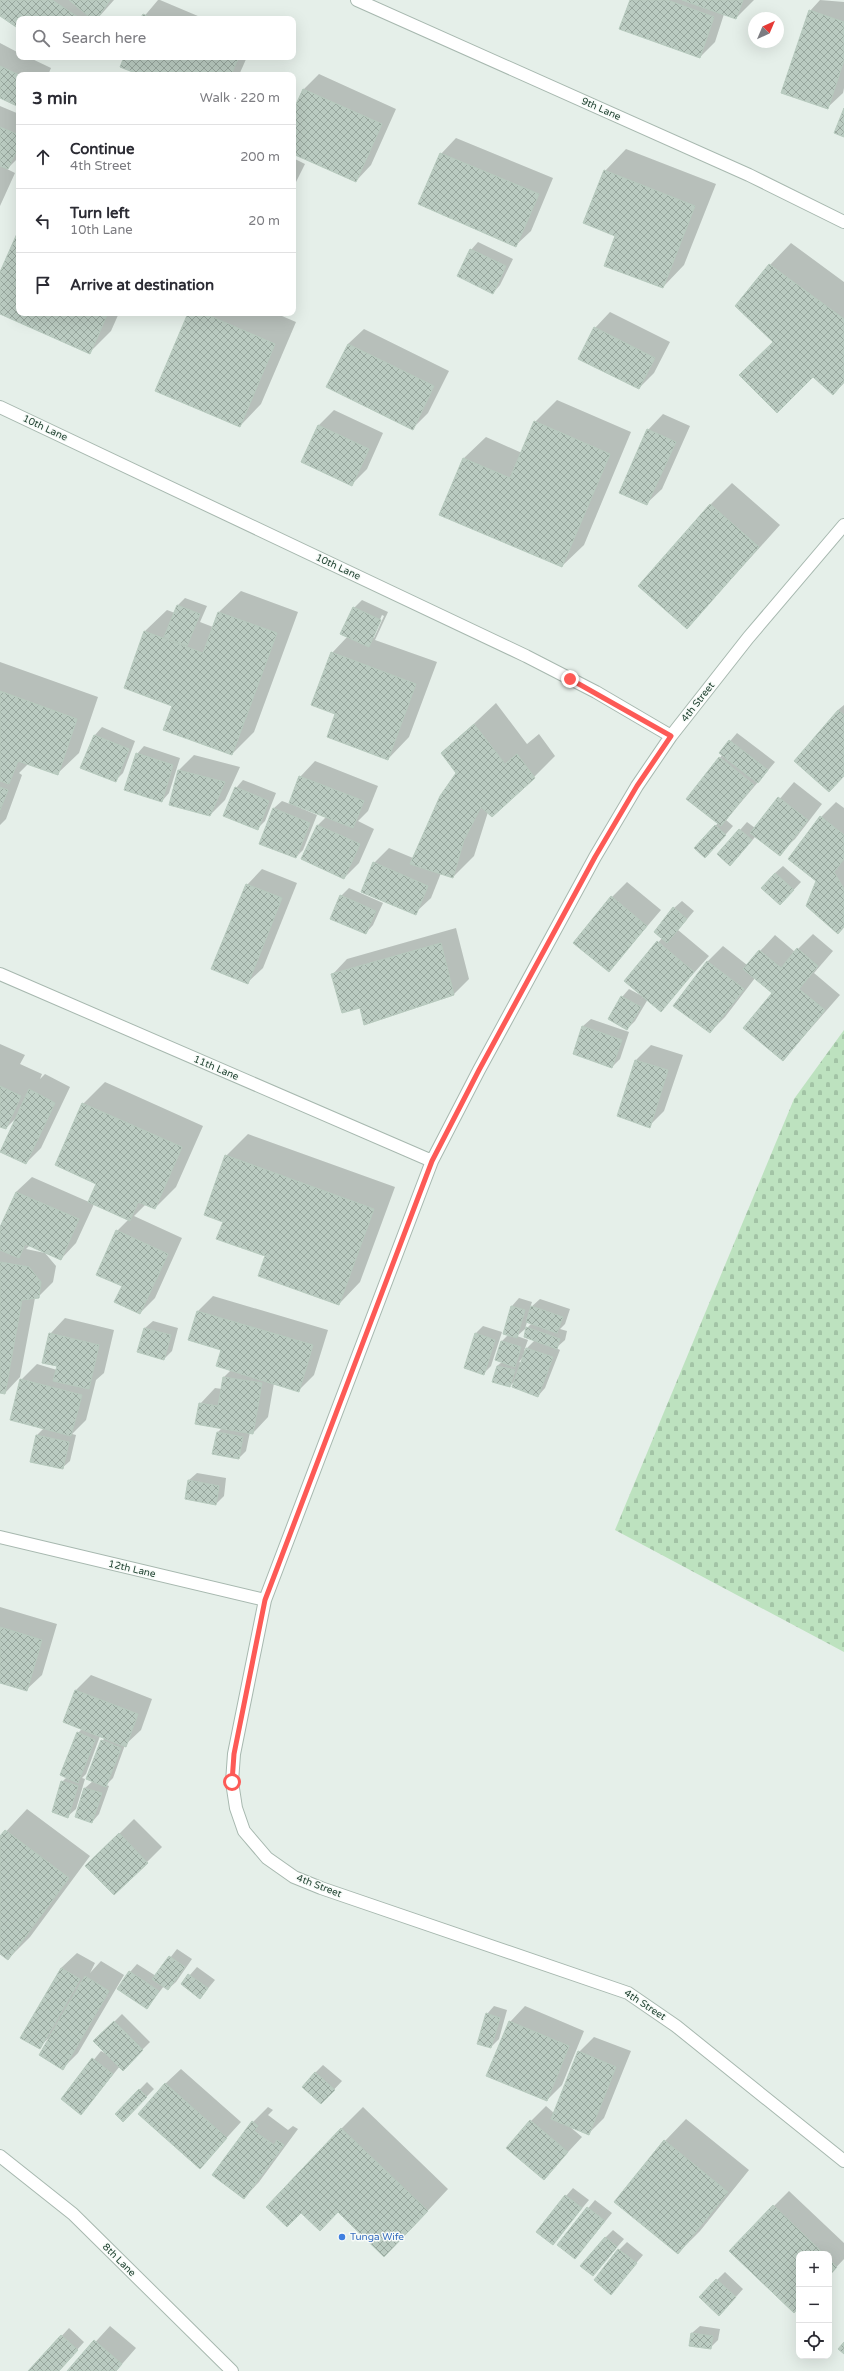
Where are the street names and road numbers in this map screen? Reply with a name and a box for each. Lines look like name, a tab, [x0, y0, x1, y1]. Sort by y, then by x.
street label: 9th Lane	[579, 95, 623, 123]
street label: 10th Lane	[21, 412, 70, 444]
street label: 10th Lane	[314, 551, 363, 583]
street label: 4th Street	[679, 680, 717, 724]
street label: 11th Lane	[191, 1053, 241, 1083]
street label: 12th Lane	[107, 1558, 157, 1580]
street label: 4th Street	[295, 1872, 343, 1900]
street label: 4th Street	[622, 1987, 668, 2023]
street label: 8th Lane	[100, 2241, 138, 2279]

